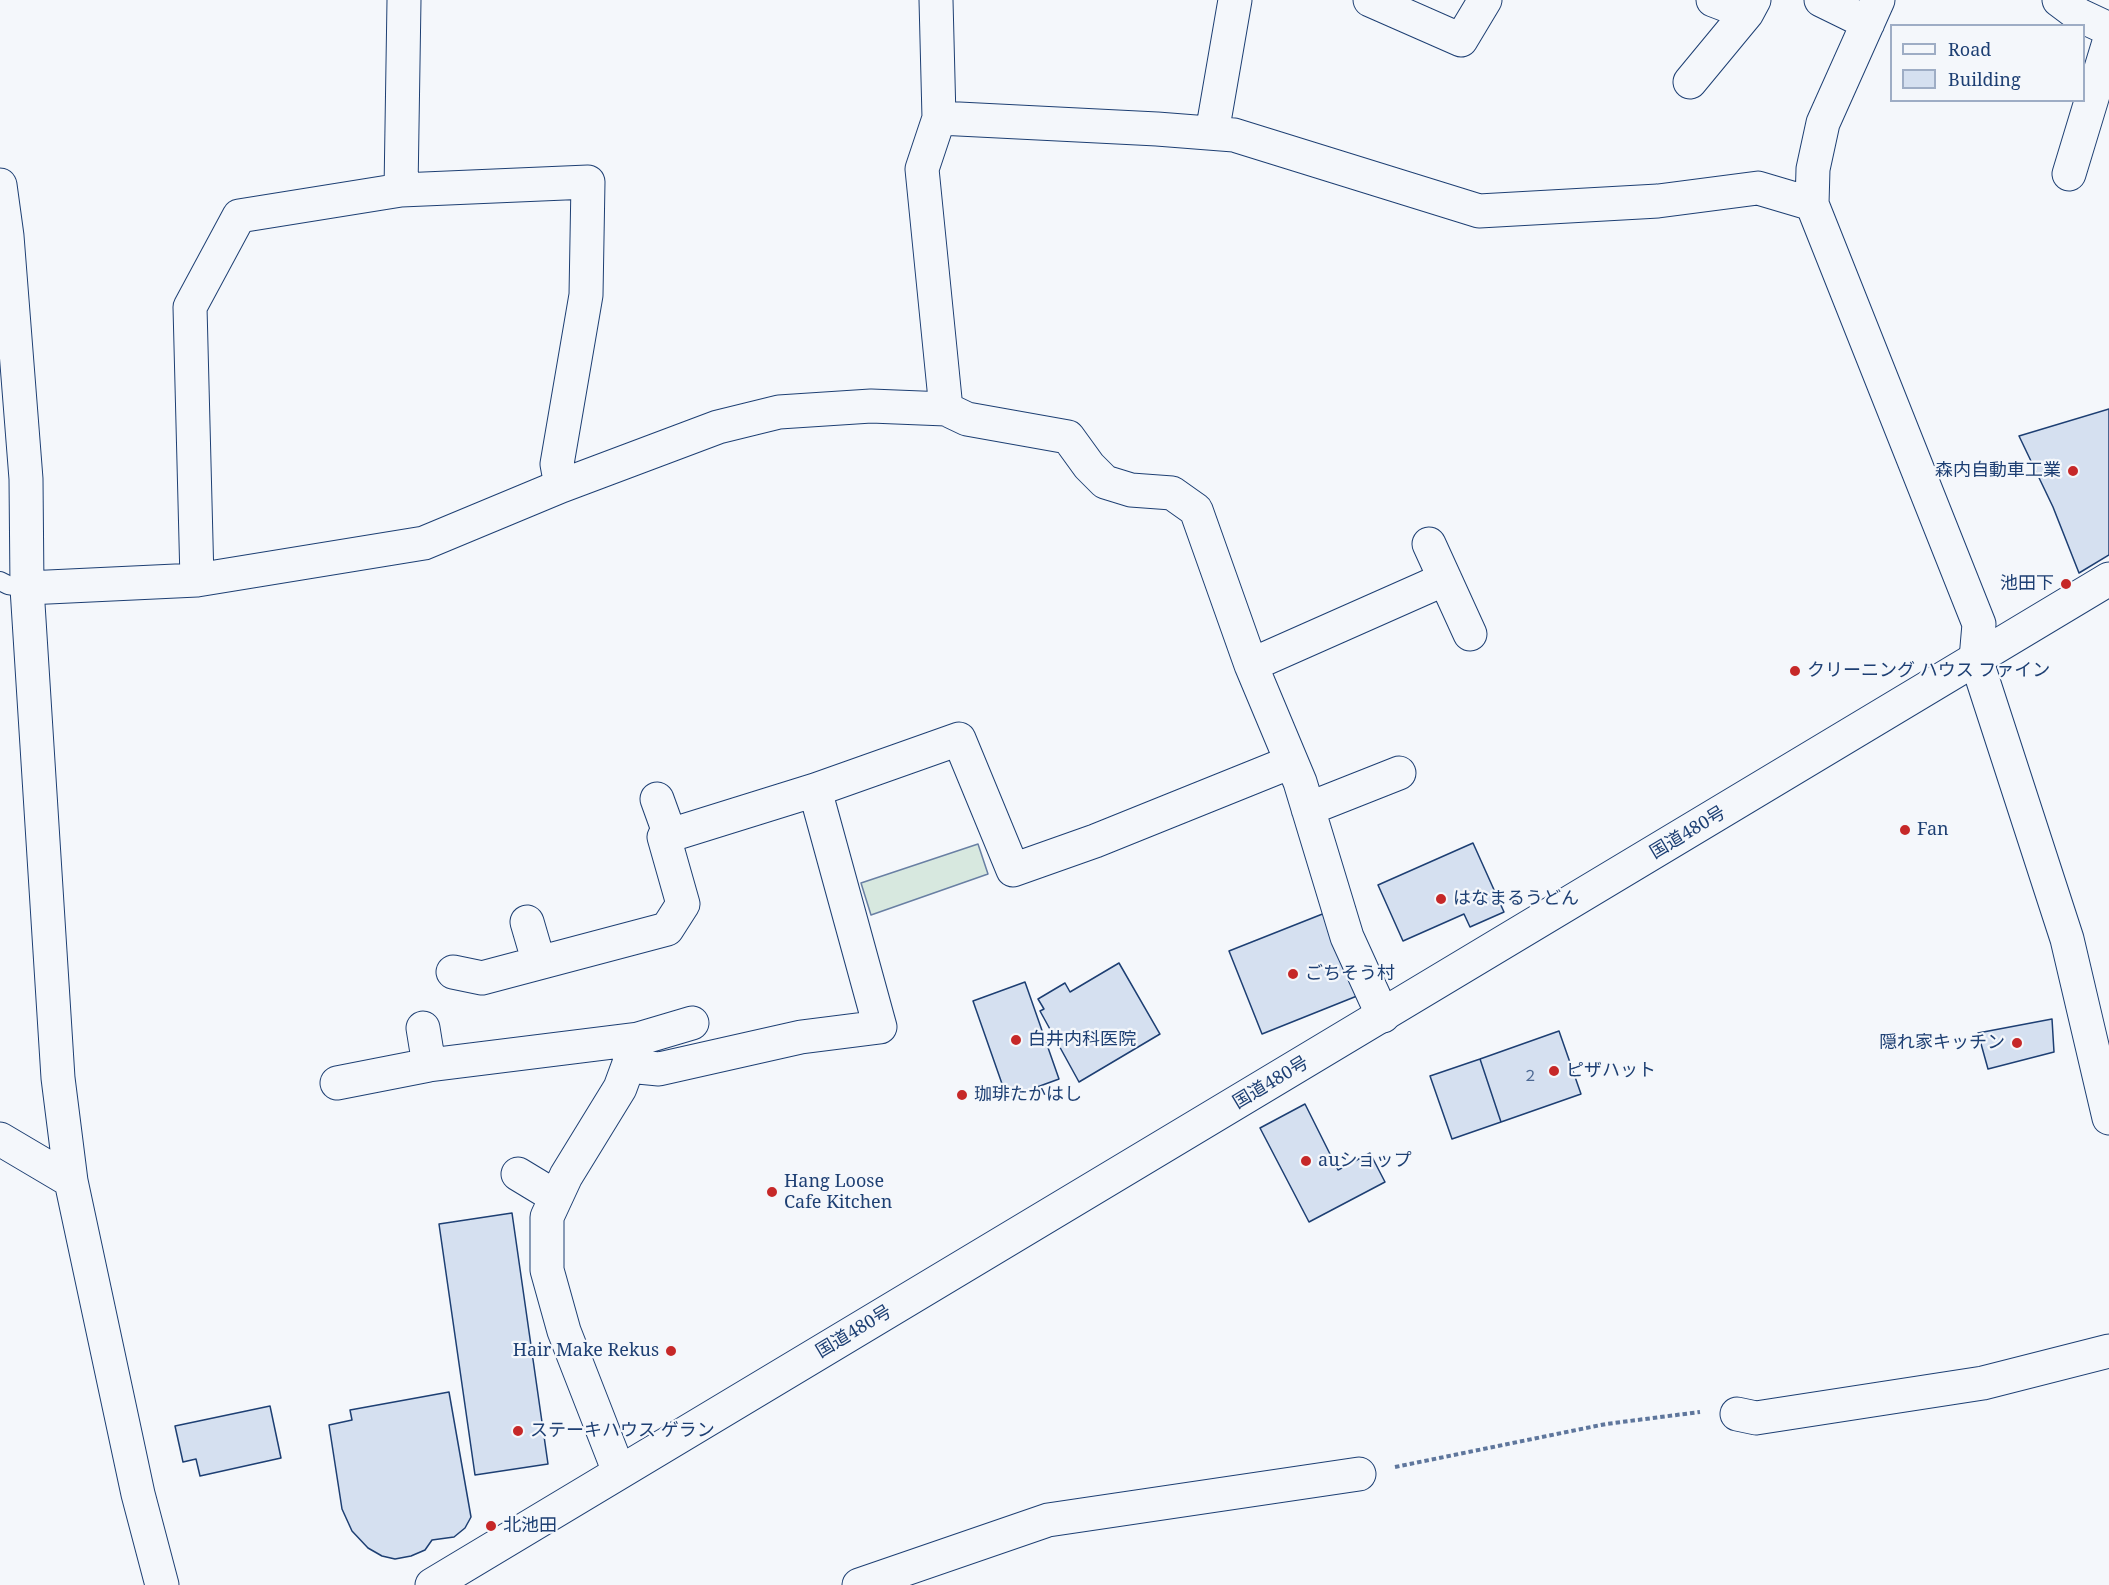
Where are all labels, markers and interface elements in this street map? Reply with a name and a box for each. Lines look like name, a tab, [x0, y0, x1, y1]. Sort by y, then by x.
legend	[1890, 24, 2085, 102]
text: Road	[1948, 37, 1991, 61]
text: Building	[1948, 67, 2021, 91]
place label: 森内自動車工業	[1935, 460, 2061, 482]
marker: 森内自動車工業	[2066, 464, 2080, 478]
place label: 池田下	[2000, 573, 2054, 595]
marker: 池田下	[2059, 577, 2073, 591]
place label: クリーニング ハウス ファイン	[1807, 660, 2050, 682]
marker: クリーニング ハウス ファイン	[1788, 664, 1802, 678]
street label: 国道480号	[1646, 802, 1730, 864]
place label: Fan	[1917, 819, 1949, 841]
marker: Fan	[1898, 823, 1912, 837]
place label: はなまるうどん	[1453, 888, 1579, 910]
marker: はなまるうどん	[1434, 892, 1448, 906]
place label: ごちそう村	[1305, 963, 1395, 985]
marker: ごちそう村	[1286, 967, 1300, 981]
place label: 白井内科医院	[1028, 1029, 1136, 1051]
place label: 隠れ家キッチン	[1879, 1032, 2005, 1054]
marker: 白井内科医院	[1009, 1033, 1023, 1047]
marker: 隠れ家キッチン	[2010, 1036, 2024, 1050]
street label: 国道480号	[1229, 1052, 1313, 1114]
place label: ピザハット	[1566, 1060, 1656, 1082]
marker: ピザハット	[1547, 1064, 1561, 1078]
house number: ２	[1523, 1068, 1537, 1086]
place label: 珈琲たかはし	[974, 1084, 1082, 1106]
marker: 珈琲たかはし	[955, 1088, 969, 1102]
place label: auショップ	[1318, 1150, 1412, 1172]
marker: auショップ	[1299, 1154, 1313, 1168]
place label: Hang Loose Cafe Kitchen	[784, 1171, 892, 1214]
marker: Hang Loose Cafe Kitchen	[765, 1185, 779, 1199]
street label: 国道480号	[812, 1301, 896, 1363]
place label: Hair Make Rekus	[513, 1340, 659, 1362]
marker: Hair Make Rekus	[664, 1344, 678, 1358]
place label: ステーキハウス ゲラン	[530, 1420, 715, 1442]
marker: ステーキハウス ゲラン	[511, 1424, 525, 1438]
place label: 北池田	[503, 1515, 557, 1537]
marker: 北池田	[484, 1519, 498, 1533]

